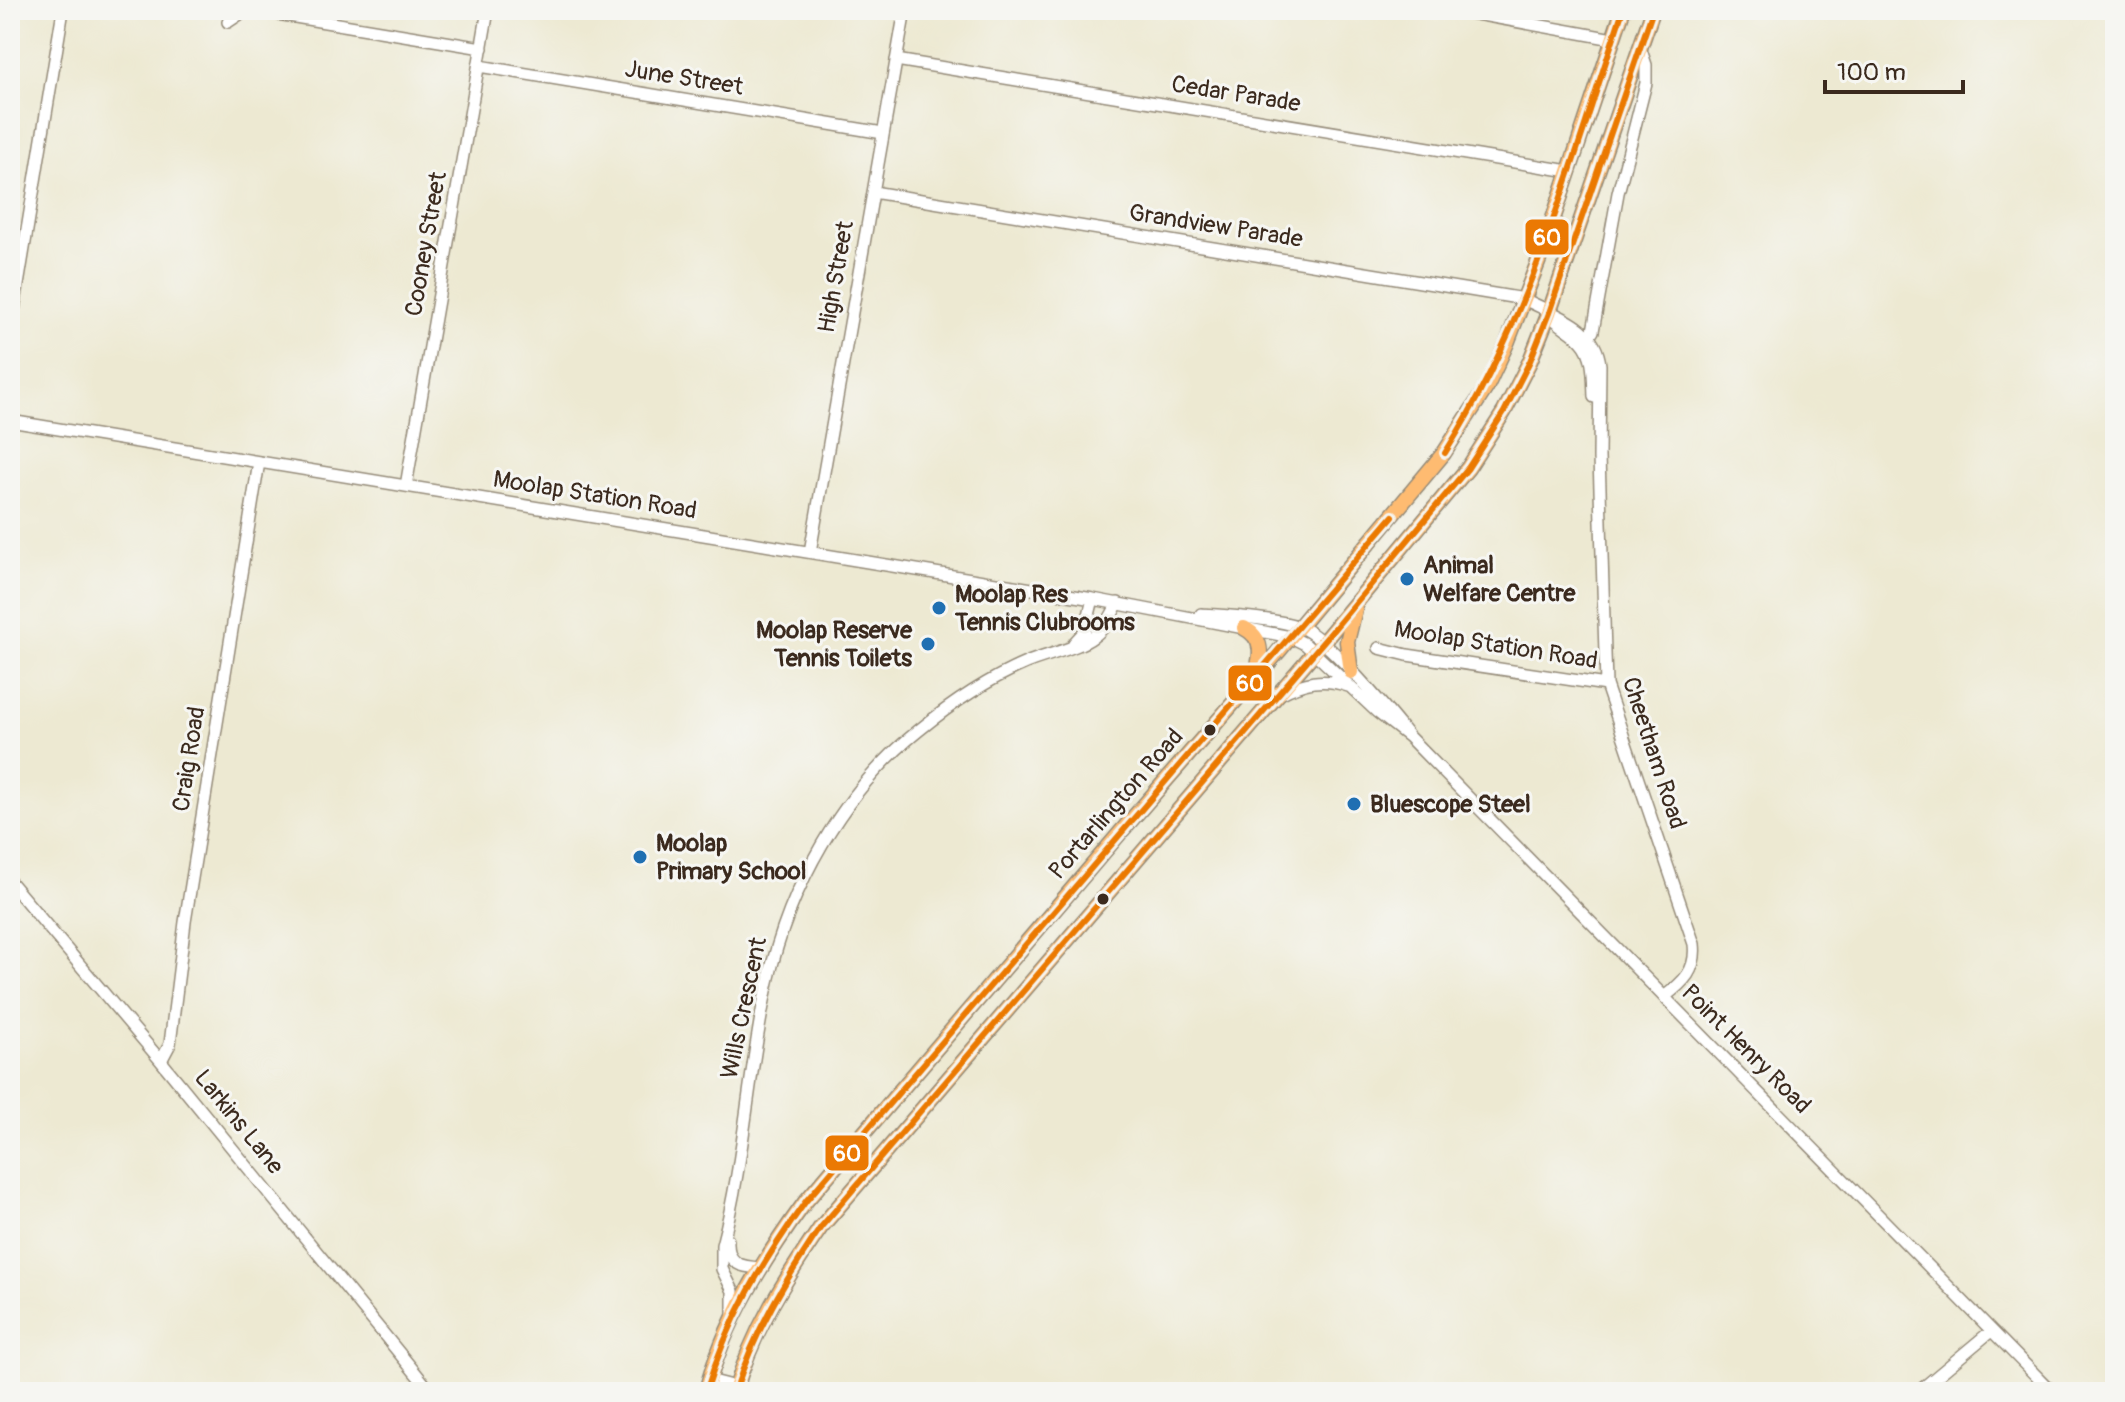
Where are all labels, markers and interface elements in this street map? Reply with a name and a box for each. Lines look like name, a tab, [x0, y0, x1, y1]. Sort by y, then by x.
scale bar	[1825, 44, 1963, 94]
street label: June Street	[623, 54, 745, 102]
text: 100 m	[1837, 58, 1906, 87]
street label: Cedar Parade	[1169, 69, 1303, 119]
street label: Cooney Street	[399, 169, 453, 319]
street label: Grandview Parade	[1127, 198, 1305, 254]
street label: High Street	[812, 218, 860, 335]
line badge: 60	[1524, 218, 1570, 256]
text: 60	[1533, 224, 1561, 252]
street label: Moolap Station Road	[491, 465, 699, 525]
place label: Animal Welfare Centre	[1423, 551, 1576, 608]
marker: Animal Welfare Centre	[1398, 570, 1416, 588]
place label: Moolap Res Tennis Clubrooms	[954, 580, 1135, 637]
marker: Moolap Res Tennis Clubrooms	[930, 599, 948, 617]
street label: Moolap Station Road	[1392, 615, 1600, 675]
place label: Moolap Reserve Tennis Toilets	[756, 616, 913, 673]
marker: Moolap Reserve Tennis Toilets	[919, 635, 937, 653]
line badge: 60	[1227, 664, 1273, 702]
text: 60	[1236, 670, 1264, 698]
street label: Cheetham Road	[1616, 673, 1692, 833]
street label: Craig Road	[166, 704, 212, 814]
unlabelled marker	[1202, 722, 1218, 738]
street label: Portarlington Road	[1043, 723, 1189, 885]
place label: Bluescope Steel	[1370, 790, 1531, 819]
marker: Bluescope Steel	[1345, 795, 1363, 813]
place label: Moolap Primary School	[656, 829, 806, 886]
marker: Moolap Primary School	[631, 848, 649, 866]
unlabelled marker	[1095, 891, 1111, 907]
street label: Wills Crescent	[715, 934, 773, 1082]
street label: Point Henry Road	[1675, 978, 1817, 1120]
street label: Larkins Lane	[188, 1064, 290, 1180]
line badge: 60	[824, 1134, 870, 1172]
text: 60	[833, 1140, 861, 1168]

